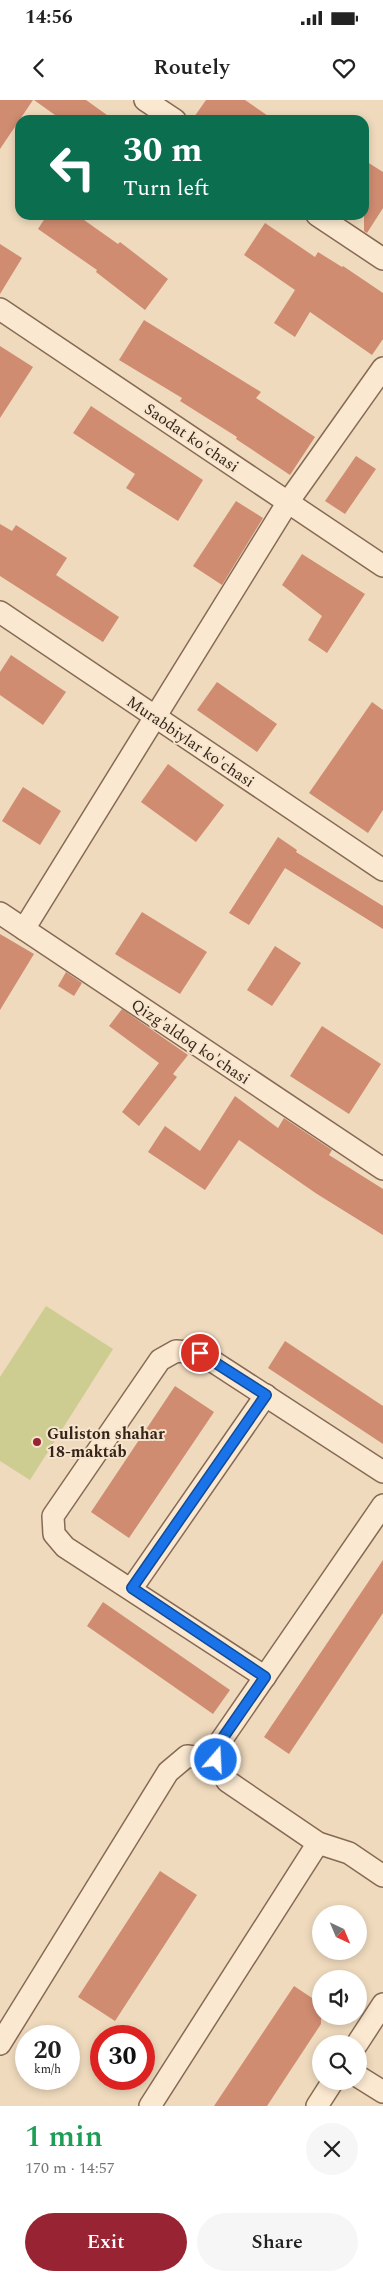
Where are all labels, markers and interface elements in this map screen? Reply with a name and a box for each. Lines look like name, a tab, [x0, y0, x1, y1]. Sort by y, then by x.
text: 14:56	[25, 3, 73, 32]
text: Routely	[153, 51, 230, 84]
icon: back	[25, 54, 53, 82]
icon: heart	[330, 54, 358, 82]
text: 30 m	[123, 124, 203, 177]
icon: left	[40, 135, 105, 200]
text: Turn left	[123, 172, 209, 205]
street label: Saodat ko'chasi	[139, 397, 244, 478]
street label: Murabbiylar ko'chasi	[122, 690, 259, 794]
street label: Qizg'aldoq ko'chasi	[126, 993, 255, 1091]
pin	[179, 1332, 221, 1374]
icon: arrive	[186, 1339, 214, 1367]
place label: Guliston shahar 18-maktab	[47, 1422, 165, 1464]
marker: Guliston shahar 18-maktab	[31, 1436, 43, 1448]
position arrow	[189, 1733, 241, 1785]
north arrow	[312, 1905, 368, 1960]
map controls	[312, 1905, 367, 2090]
button: sound	[312, 1970, 367, 2025]
speed limit sign: 30	[90, 2025, 155, 2090]
text: 20	[33, 2032, 62, 2070]
button: search	[312, 2035, 367, 2090]
text: km/h	[34, 2060, 61, 2079]
text: 1 min	[25, 2114, 103, 2160]
button: close	[306, 2123, 358, 2175]
text: 170 m · 14:57	[25, 2156, 115, 2180]
button: Exit	[25, 2213, 187, 2271]
button: Share	[197, 2213, 358, 2271]

